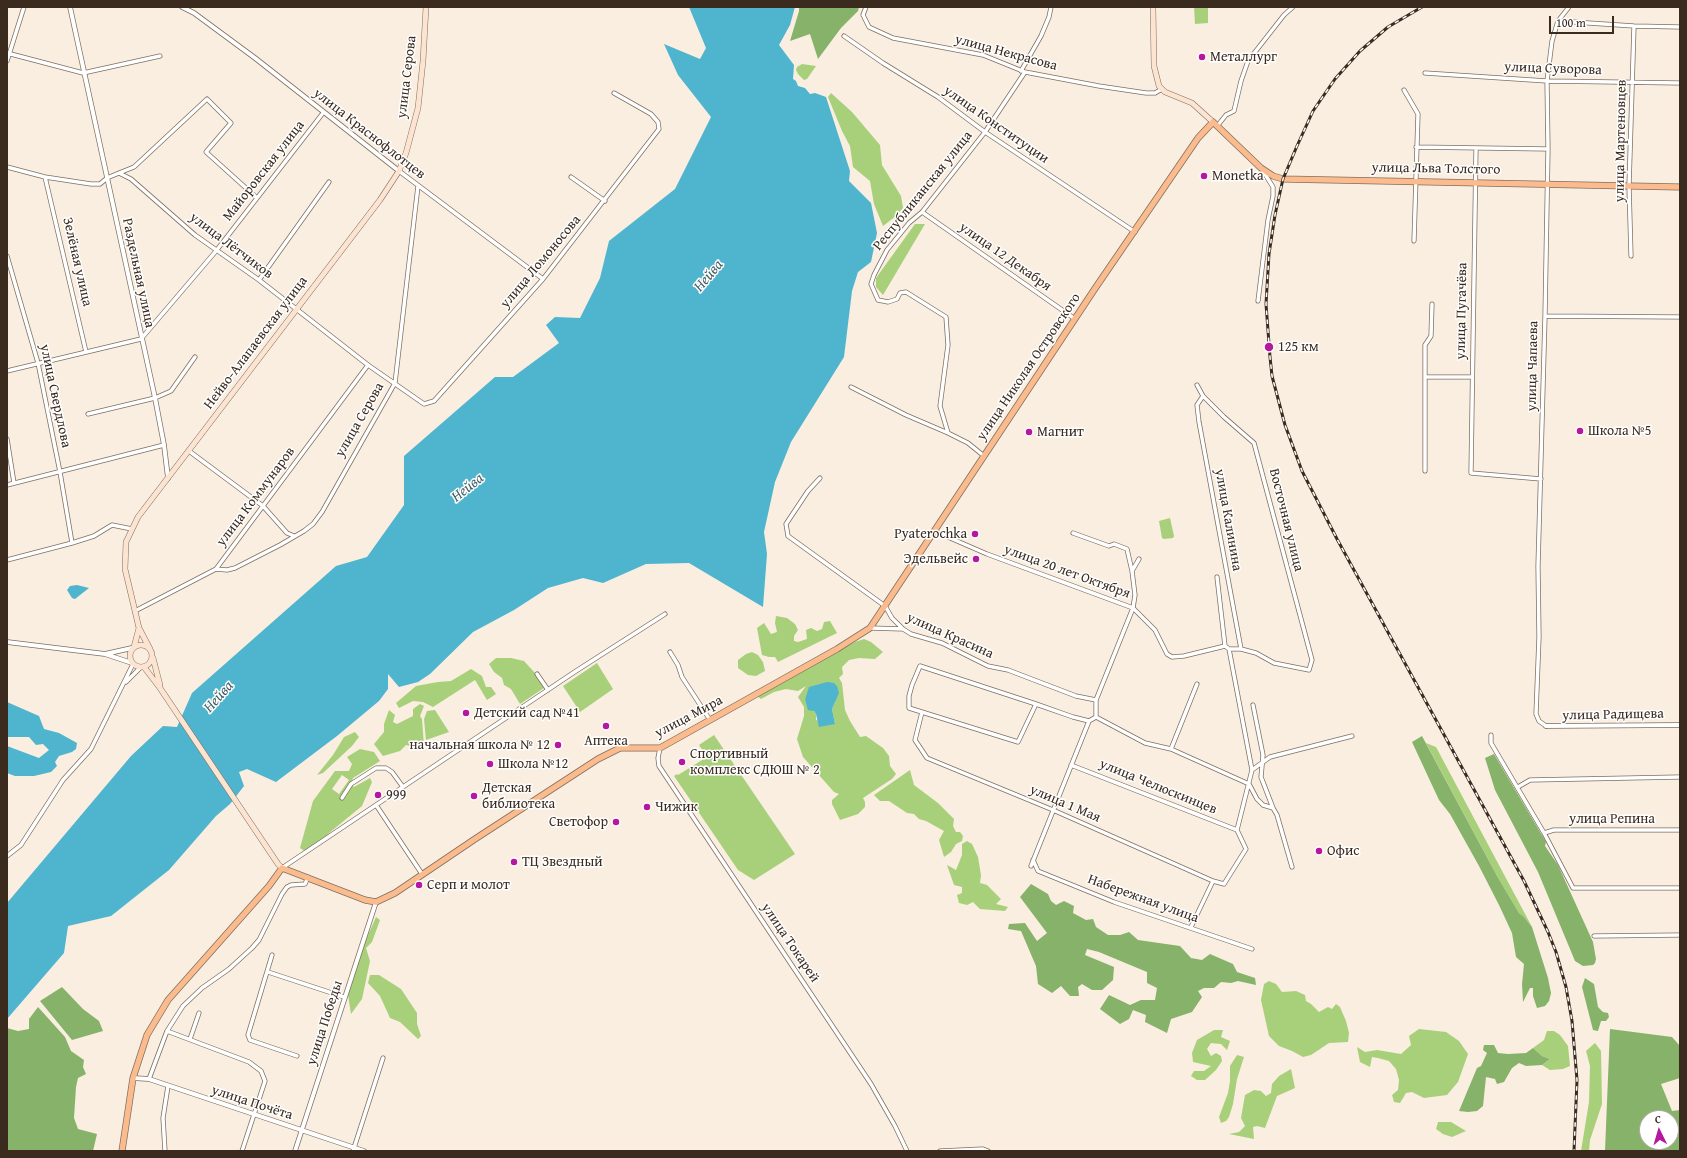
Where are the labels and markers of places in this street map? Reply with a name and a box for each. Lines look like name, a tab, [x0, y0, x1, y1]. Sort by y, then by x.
place label: Металлург	[1210, 49, 1277, 65]
marker: Металлург	[1197, 52, 1207, 62]
place label: Monetka	[1212, 168, 1264, 184]
marker: Monetka	[1199, 171, 1209, 181]
place label: 125 км	[1278, 339, 1319, 355]
marker: 125 км	[1263, 341, 1275, 353]
place label: Школа №5	[1588, 423, 1652, 439]
place label: Магнит	[1037, 424, 1084, 440]
marker: Школа №5	[1575, 426, 1585, 436]
marker: Магнит	[1024, 427, 1034, 437]
place label: Pyaterochka	[894, 526, 967, 542]
marker: Pyaterochka	[970, 529, 980, 539]
place label: Эдельвейс	[904, 551, 968, 567]
marker: Эдельвейс	[971, 554, 981, 564]
place label: Детский сад №41	[474, 705, 580, 721]
marker: Детский сад №41	[461, 708, 471, 718]
marker: Аптека	[601, 721, 611, 731]
place label: Аптека	[584, 733, 628, 749]
place label: начальная школа № 12	[409, 737, 550, 753]
marker: начальная школа № 12	[553, 740, 563, 750]
place label: Спортивный комплекс СДЮШ № 2	[690, 746, 820, 778]
place label: Школа №12	[498, 756, 568, 772]
marker: Спортивный комплекс СДЮШ № 2	[677, 757, 687, 767]
marker: Школа №12	[485, 759, 495, 769]
place label: Детская библиотека	[482, 780, 555, 812]
place label: 999	[386, 787, 406, 803]
marker: 999	[373, 790, 383, 800]
marker: Детская библиотека	[469, 791, 479, 801]
place label: Чижик	[655, 799, 698, 815]
marker: Чижик	[642, 802, 652, 812]
place label: Светофор	[549, 814, 608, 830]
marker: Светофор	[611, 817, 621, 827]
place label: Офис	[1327, 843, 1359, 859]
marker: Офис	[1314, 846, 1324, 856]
place label: ТЦ Звездный	[522, 854, 603, 870]
marker: ТЦ Звездный	[509, 857, 519, 867]
place label: Серп и молот	[427, 877, 510, 893]
marker: Серп и молот	[414, 880, 424, 890]

